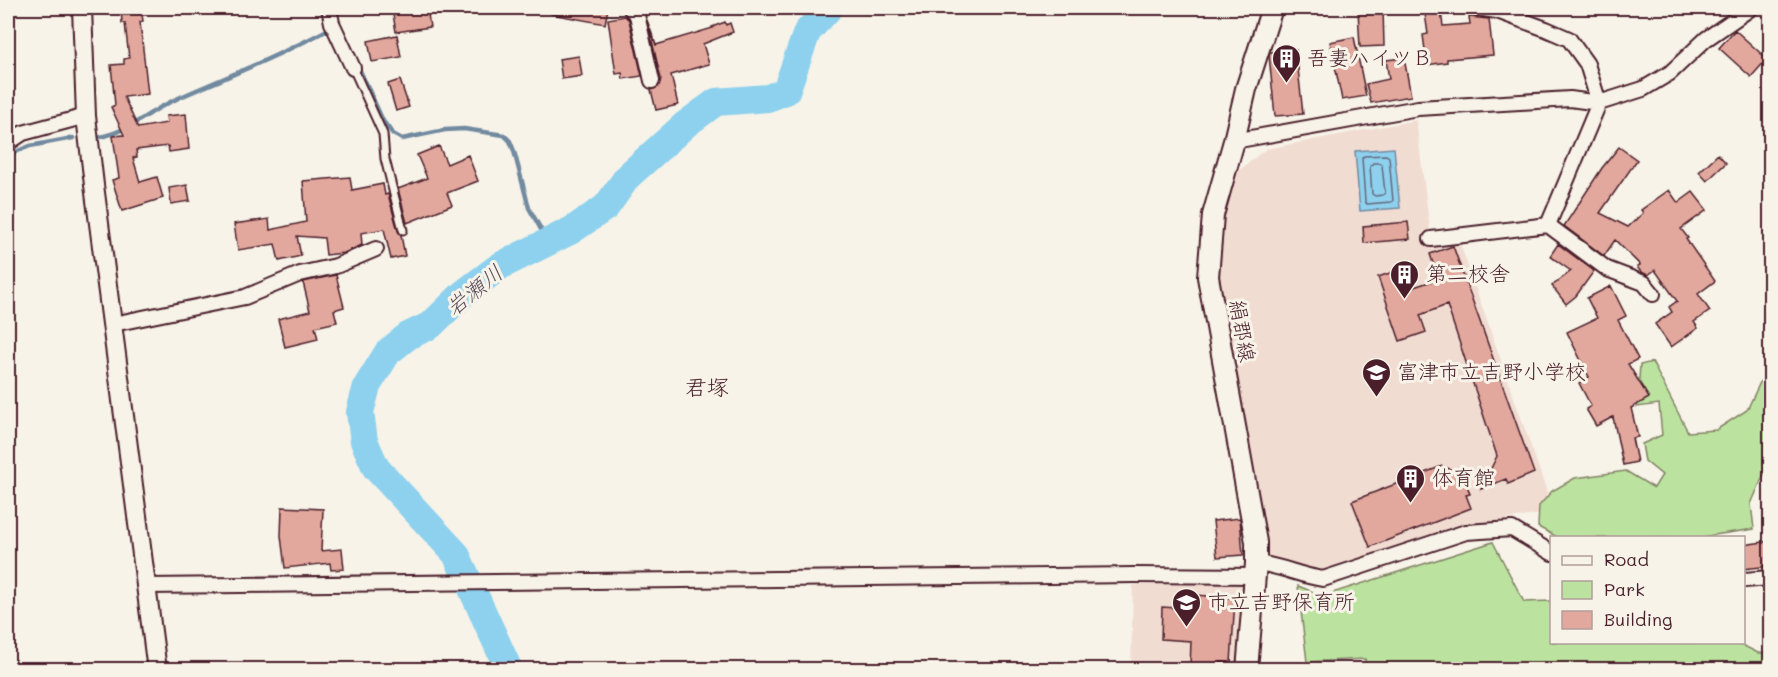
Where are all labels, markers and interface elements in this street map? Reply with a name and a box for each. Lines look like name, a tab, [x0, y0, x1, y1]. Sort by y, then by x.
building icon: 吾妻ハイツＢ	[1270, 42, 1302, 84]
place label: 吾妻ハイツＢ	[1307, 43, 1433, 70]
water label: 岩瀬川	[439, 258, 508, 322]
building icon: 第二校舎	[1389, 258, 1421, 300]
place label: 第二校舎	[1426, 259, 1510, 286]
street label: 絹郡線	[1225, 297, 1262, 364]
school or university icon: 富津市立吉野小学校	[1360, 356, 1392, 398]
place label: 富津市立吉野小学校	[1397, 357, 1586, 384]
district label: 君塚	[685, 372, 729, 401]
building icon: 体育館	[1395, 462, 1427, 504]
place label: 体育館	[1432, 463, 1495, 490]
legend	[1550, 536, 1745, 644]
text: Road	[1604, 547, 1649, 571]
text: Park	[1604, 577, 1645, 601]
school or university icon: 市立吉野保育所	[1171, 586, 1203, 628]
place label: 市立吉野保育所	[1208, 587, 1355, 614]
text: Building	[1604, 607, 1672, 631]

